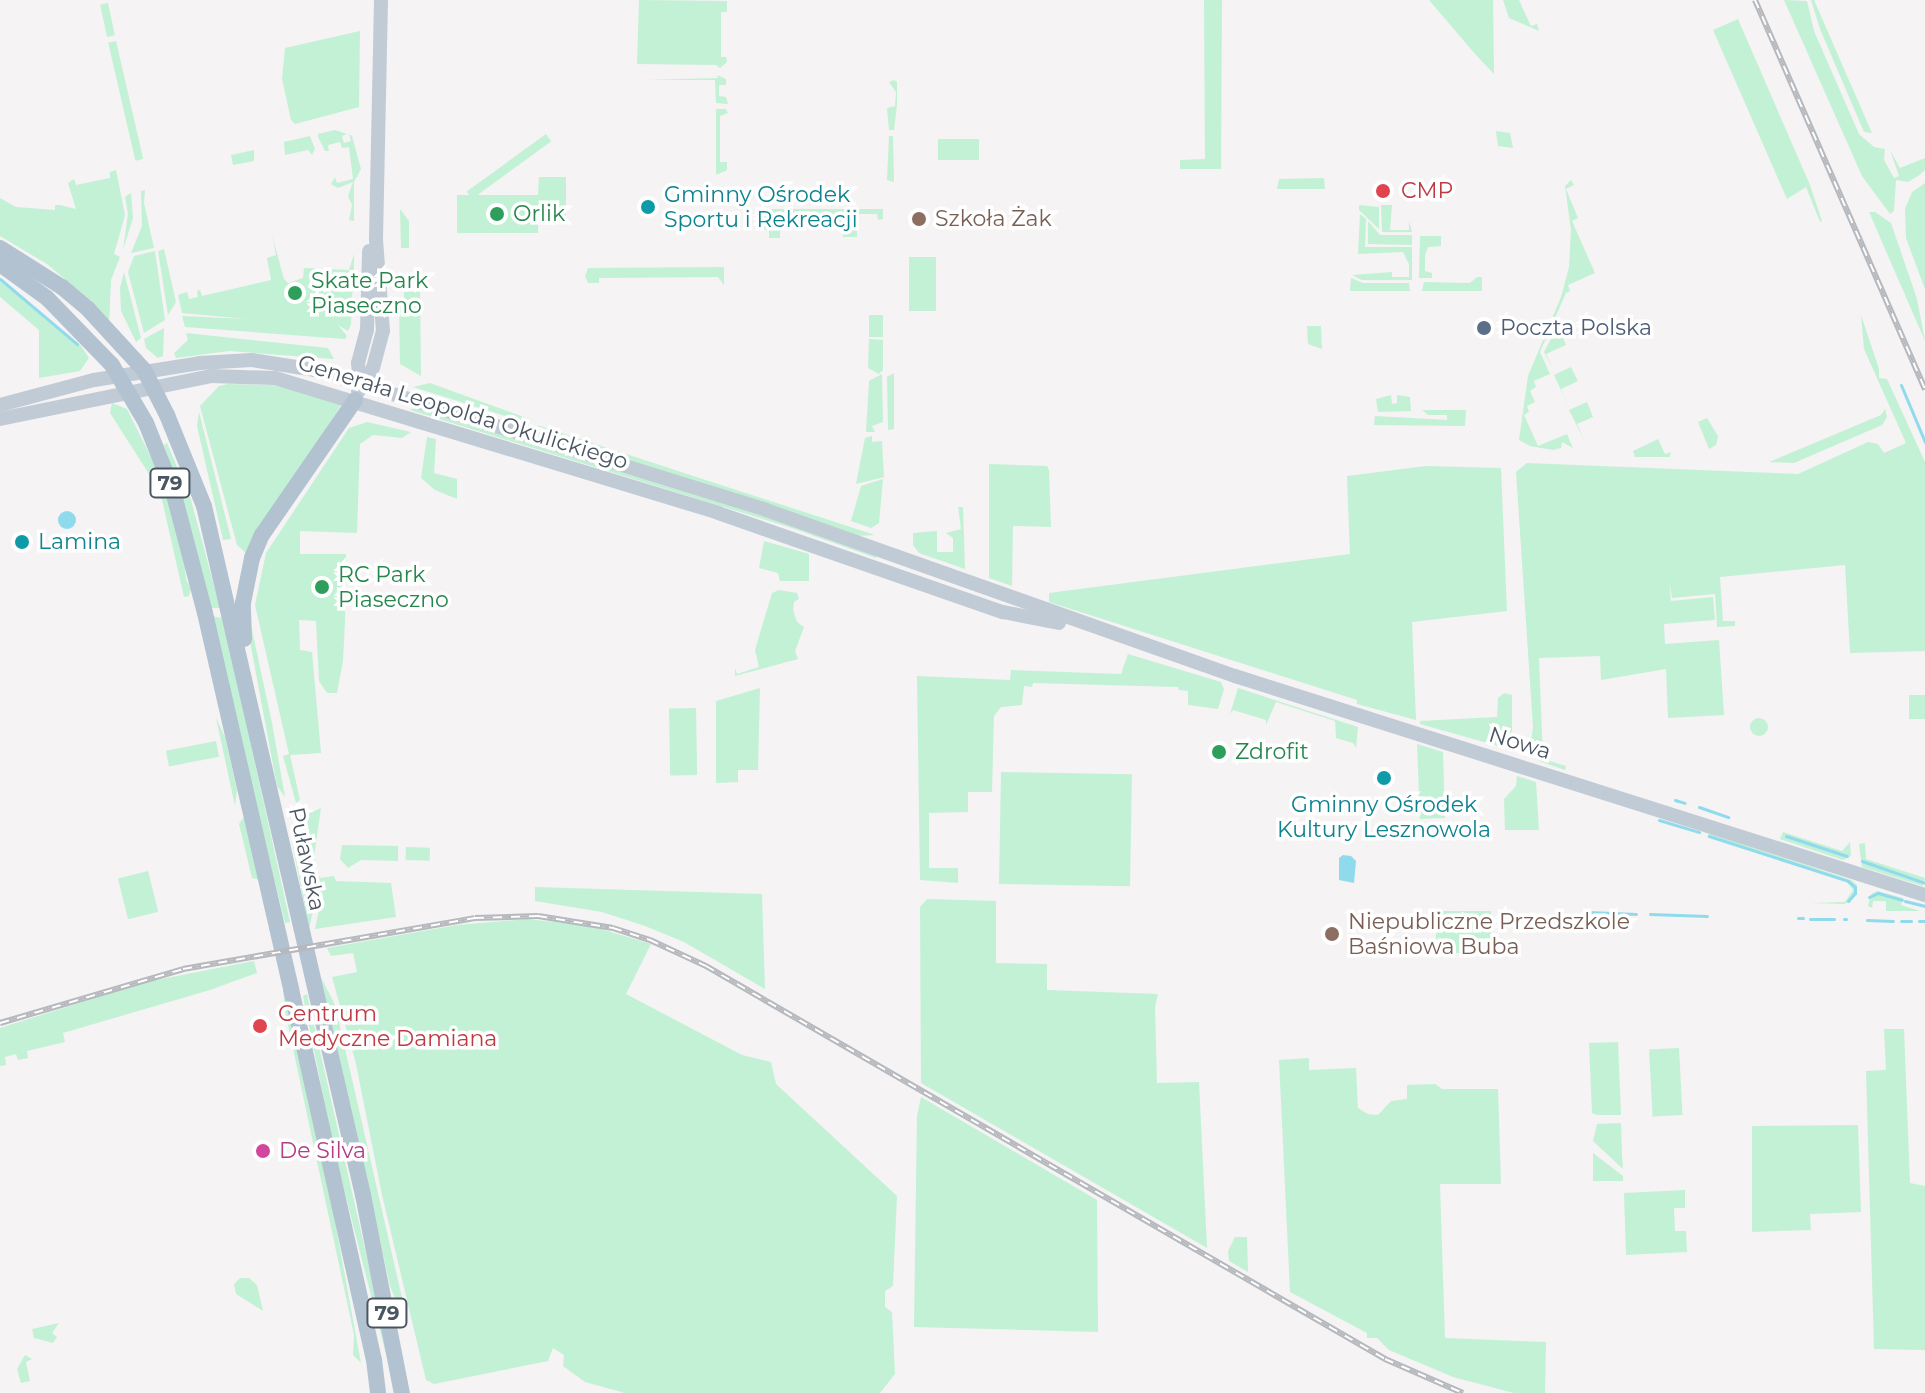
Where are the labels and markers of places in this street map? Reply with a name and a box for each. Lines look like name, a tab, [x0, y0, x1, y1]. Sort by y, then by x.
place label: CMP	[1401, 178, 1453, 204]
marker: CMP	[1372, 180, 1394, 202]
place label: Gminny Ośrodek Sportu i Rekreacji	[664, 181, 858, 232]
marker: Gminny Ośrodek Sportu i Rekreacji	[639, 198, 657, 216]
place label: Orlik	[513, 201, 565, 227]
marker: Orlik	[488, 205, 506, 223]
place label: Szkoła Żak	[935, 206, 1052, 232]
marker: Szkoła Żak	[910, 210, 928, 228]
place label: Skate Park Piaseczno	[311, 267, 428, 318]
marker: Skate Park Piaseczno	[286, 284, 304, 302]
place label: Poczta Polska	[1500, 315, 1652, 341]
marker: Poczta Polska	[1475, 319, 1493, 337]
place label: Lamina	[38, 529, 121, 555]
marker: Lamina	[13, 533, 31, 551]
place label: RC Park Piaseczno	[338, 561, 449, 612]
marker: RC Park Piaseczno	[313, 578, 331, 596]
place label: Zdrofit	[1235, 739, 1309, 765]
marker: Zdrofit	[1210, 743, 1228, 761]
marker: Gminny Ośrodek Kultury Lesznowola	[1375, 769, 1393, 787]
place label: Gminny Ośrodek Kultury Lesznowola	[1277, 791, 1491, 842]
place label: Niepubliczne Przedszkole Baśniowa Buba	[1348, 908, 1630, 960]
marker: Niepubliczne Przedszkole Baśniowa Buba	[1323, 925, 1341, 943]
place label: Centrum Medyczne Damiana	[278, 1000, 497, 1052]
marker: Centrum Medyczne Damiana	[249, 1015, 271, 1037]
place label: De Silva	[279, 1138, 366, 1164]
marker: De Silva	[254, 1142, 272, 1160]

